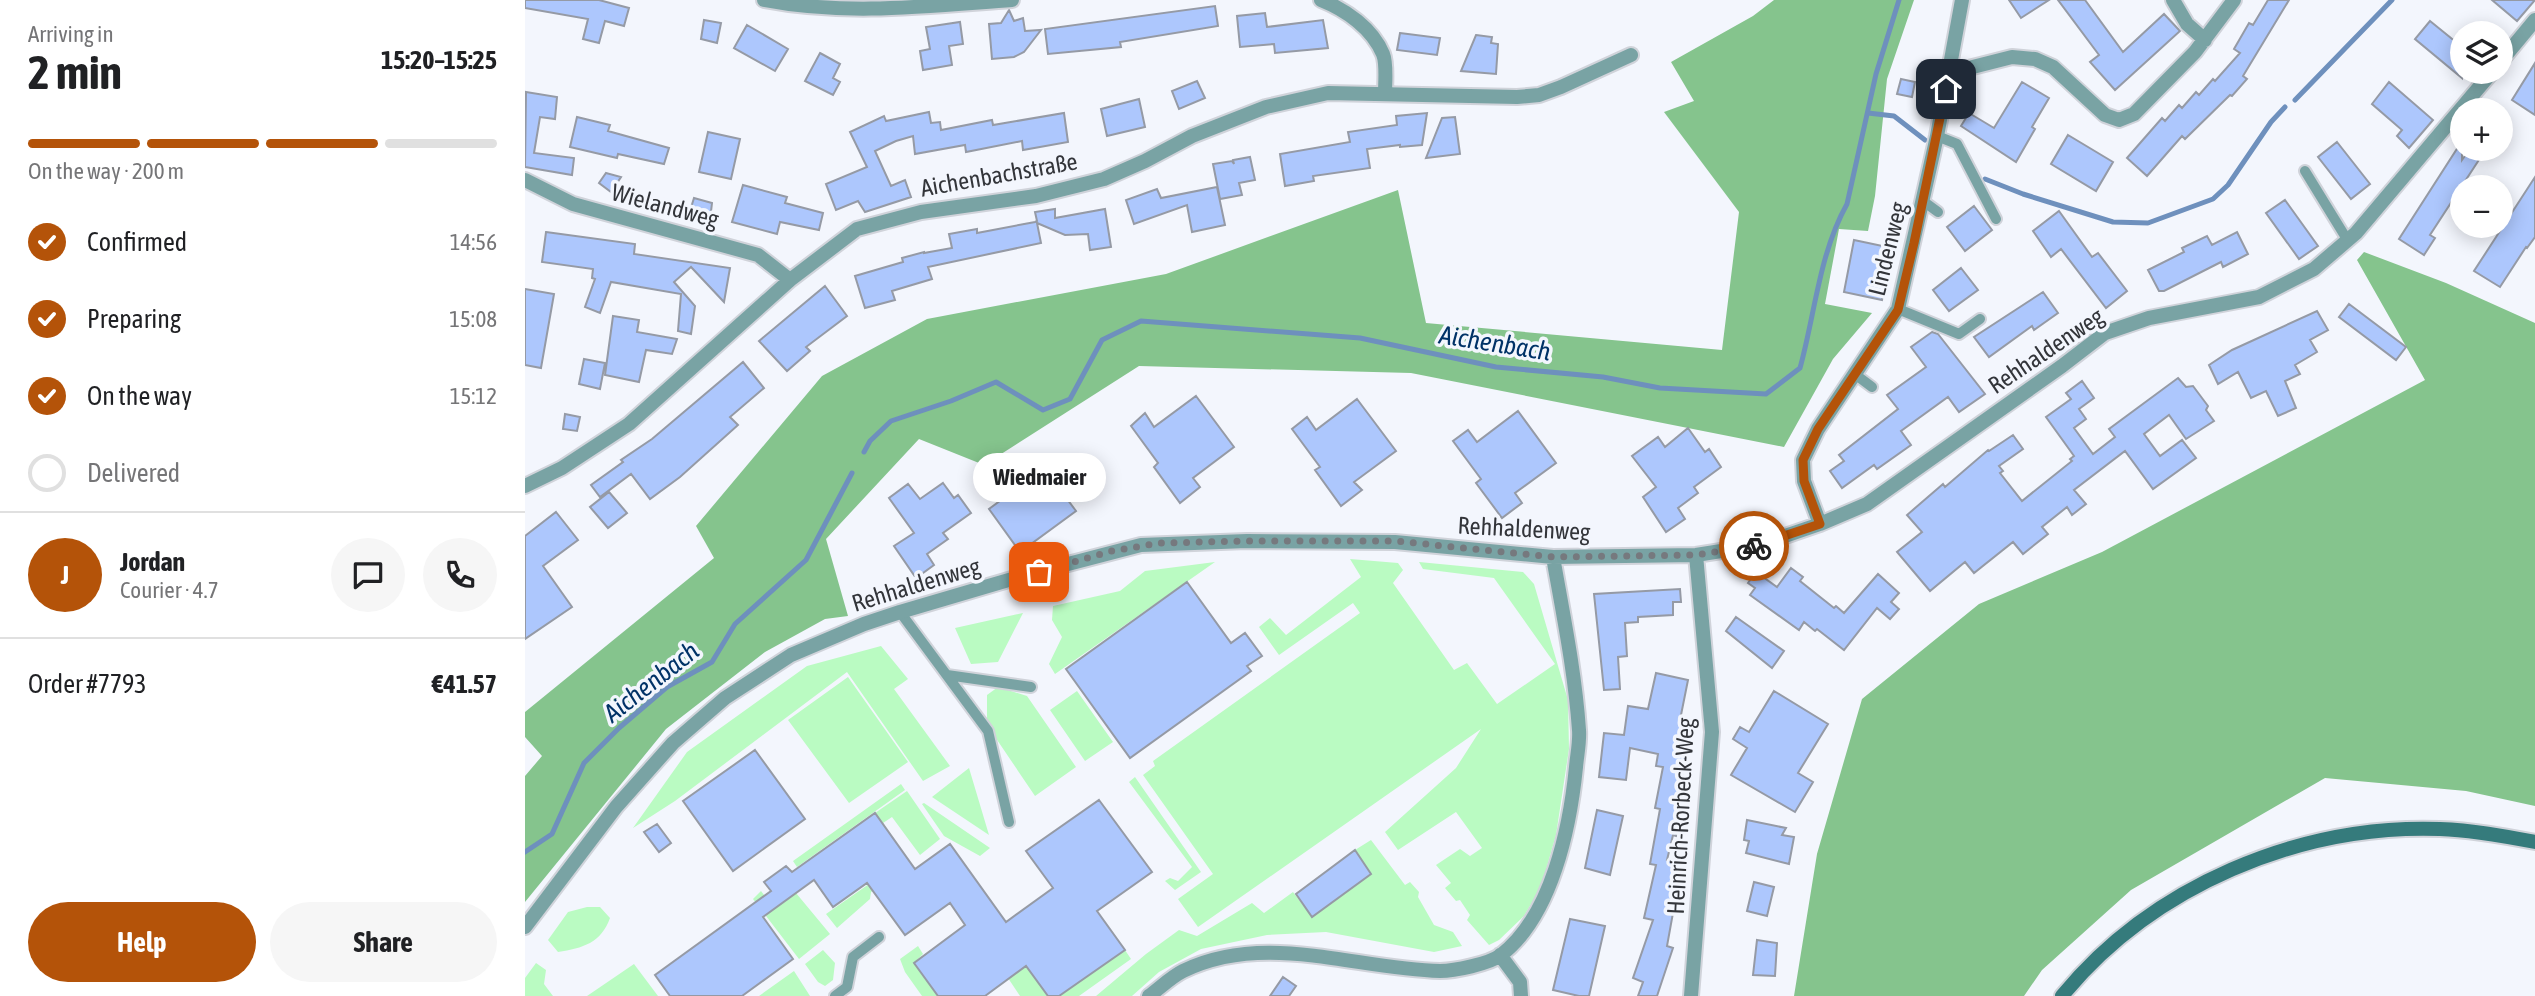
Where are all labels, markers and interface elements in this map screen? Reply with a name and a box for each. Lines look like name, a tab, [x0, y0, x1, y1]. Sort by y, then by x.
text: Arriving in	[28, 21, 114, 47]
map controls	[2450, 21, 2513, 238]
button: layers	[2450, 21, 2513, 84]
text: 15:20–15:25	[381, 45, 497, 75]
text: 2 min	[28, 46, 122, 99]
pin	[1916, 59, 1976, 119]
icon: home	[1927, 70, 1965, 108]
button: +	[2450, 98, 2513, 161]
street label: Aichenbachstraße	[918, 147, 1079, 202]
text: On the way · 200 m	[28, 158, 184, 184]
button: −	[2450, 175, 2513, 238]
street label: Wielandweg	[609, 178, 722, 233]
street label: Lindenweg	[1863, 199, 1912, 299]
icon: check	[28, 223, 66, 261]
text: Confirmed	[87, 227, 187, 257]
text: 14:56	[450, 229, 497, 255]
icon: check	[28, 300, 66, 338]
street label: Rehhaldenweg	[1983, 302, 2109, 399]
text: Preparing	[87, 304, 181, 334]
text: 15:08	[449, 306, 497, 332]
water label: Aichenbach	[1436, 319, 1553, 367]
icon: check	[28, 377, 66, 415]
text: On the way	[87, 381, 192, 411]
text: 15:12	[450, 383, 497, 409]
callout: Wiedmaier	[973, 453, 1105, 502]
text: Delivered	[87, 458, 180, 488]
text: Wiedmaier	[993, 464, 1086, 490]
courier	[1719, 511, 1789, 581]
street label: Rehhaldenweg	[1457, 512, 1592, 545]
icon: bike	[1735, 527, 1773, 565]
button: chat	[331, 538, 405, 612]
button: phone	[423, 538, 497, 612]
pin	[1009, 542, 1069, 602]
text: Jordan	[120, 547, 185, 577]
street label: Rehhaldenweg	[848, 552, 984, 617]
icon: bag	[1020, 553, 1058, 591]
text: J	[61, 560, 69, 590]
text: Courier · 4.7	[120, 577, 219, 603]
water label: Aichenbach	[597, 635, 705, 729]
text: Order #7793	[28, 669, 147, 699]
text: €41.57	[432, 669, 497, 699]
street label: Heinrich-Rorbeck-Weg	[1662, 716, 1699, 915]
button: Help	[28, 902, 256, 982]
button: Share	[270, 902, 497, 982]

